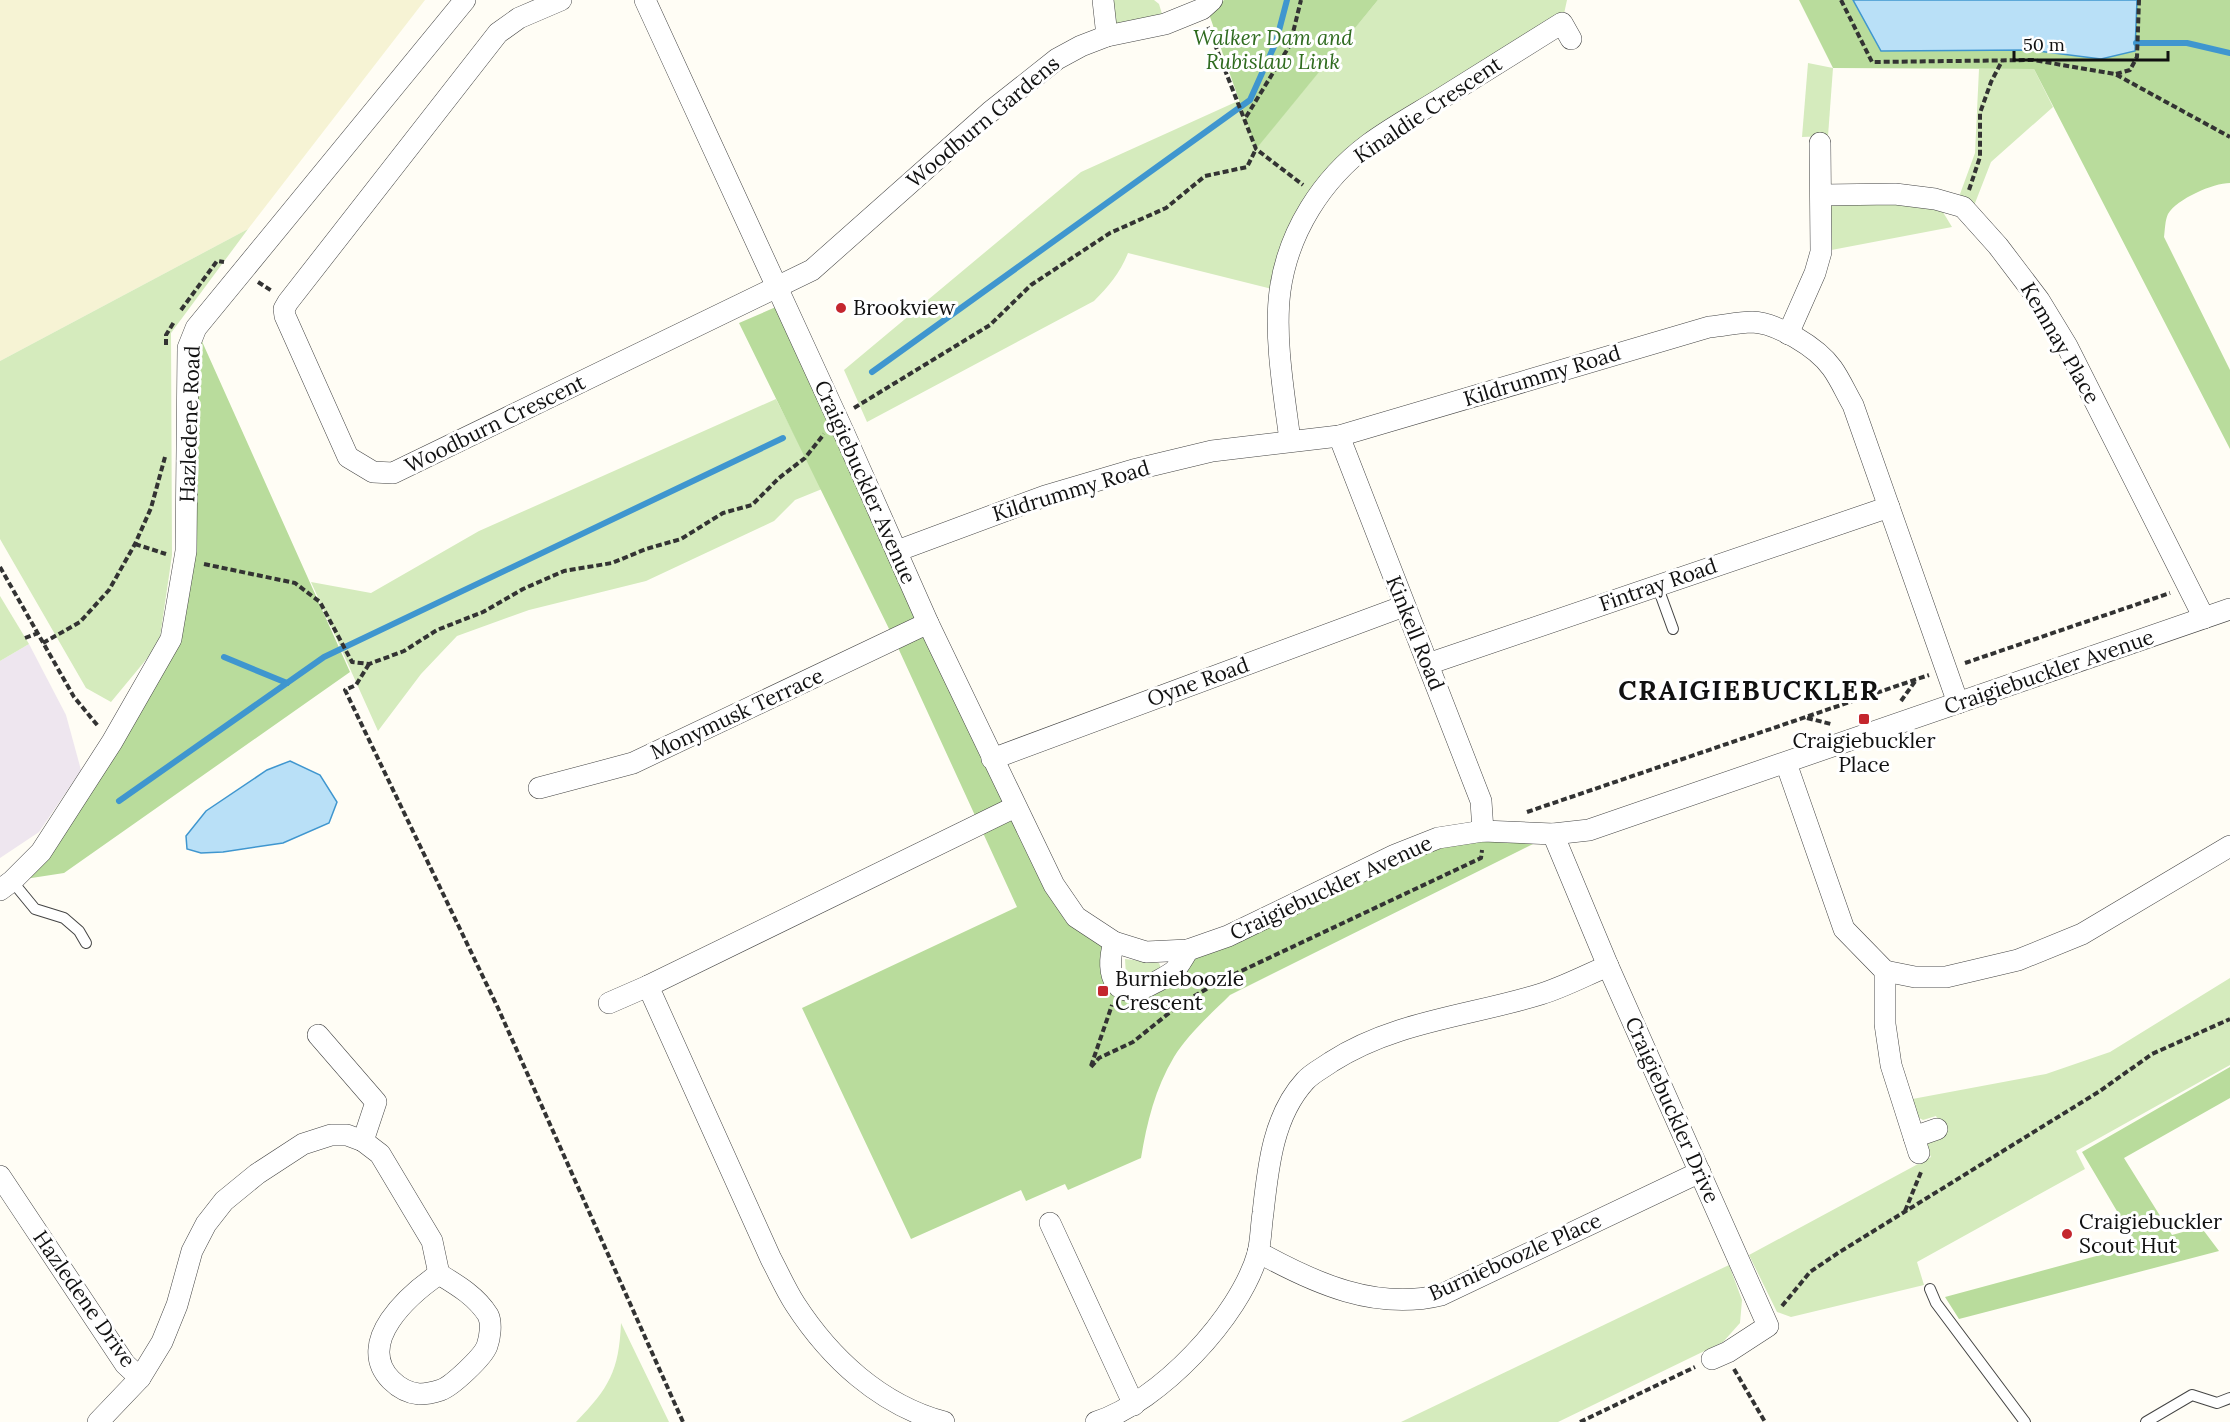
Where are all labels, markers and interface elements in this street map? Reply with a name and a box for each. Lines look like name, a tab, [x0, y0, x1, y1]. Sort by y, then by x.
park label: Walker Dam and Rubislaw Link	[1193, 24, 1353, 75]
scale bar	[2014, 24, 2168, 62]
text: 50 m	[2023, 33, 2065, 56]
street label: Woodburn Gardens	[901, 50, 1065, 194]
street label: Kinaldie Crescent	[1349, 50, 1508, 169]
street label: Kemnay Place	[2015, 277, 2106, 408]
place label: Brookview	[853, 294, 955, 321]
marker: Brookview	[834, 301, 848, 315]
street label: Kildrummy Road	[1460, 339, 1624, 412]
street label: Hazledene Road	[173, 345, 206, 503]
street label: Woodburn Crescent	[400, 368, 590, 479]
street label: Craigiebuckler Avenue	[808, 376, 923, 588]
street label: Kildrummy Road	[989, 454, 1153, 527]
street label: Fintray Road	[1595, 552, 1720, 617]
street label: Kinkell Road	[1380, 572, 1451, 694]
street label: Craigiebuckler Avenue	[1940, 623, 2157, 720]
street label: Oyne Road	[1143, 651, 1252, 712]
street label: Monymusk Terrace	[646, 662, 828, 766]
district label: CRAIGIEBUCKLER	[1618, 673, 1880, 707]
marker: Craigiebuckler Place	[1857, 712, 1871, 726]
place label: Craigiebuckler Place	[1792, 727, 1936, 778]
street label: Craigiebuckler Avenue	[1225, 829, 1436, 946]
place label: Burnieboozle Crescent	[1115, 965, 1244, 1016]
marker: Burnieboozle Crescent	[1096, 984, 1110, 998]
street label: Craigiebuckler Drive	[1619, 1012, 1726, 1207]
street label: Burnieboozle Place	[1424, 1206, 1605, 1307]
place label: Craigiebuckler Scout Hut	[2079, 1208, 2222, 1259]
street label: Hazledene Drive	[27, 1225, 142, 1372]
marker: Craigiebuckler Scout Hut	[2060, 1227, 2074, 1241]

